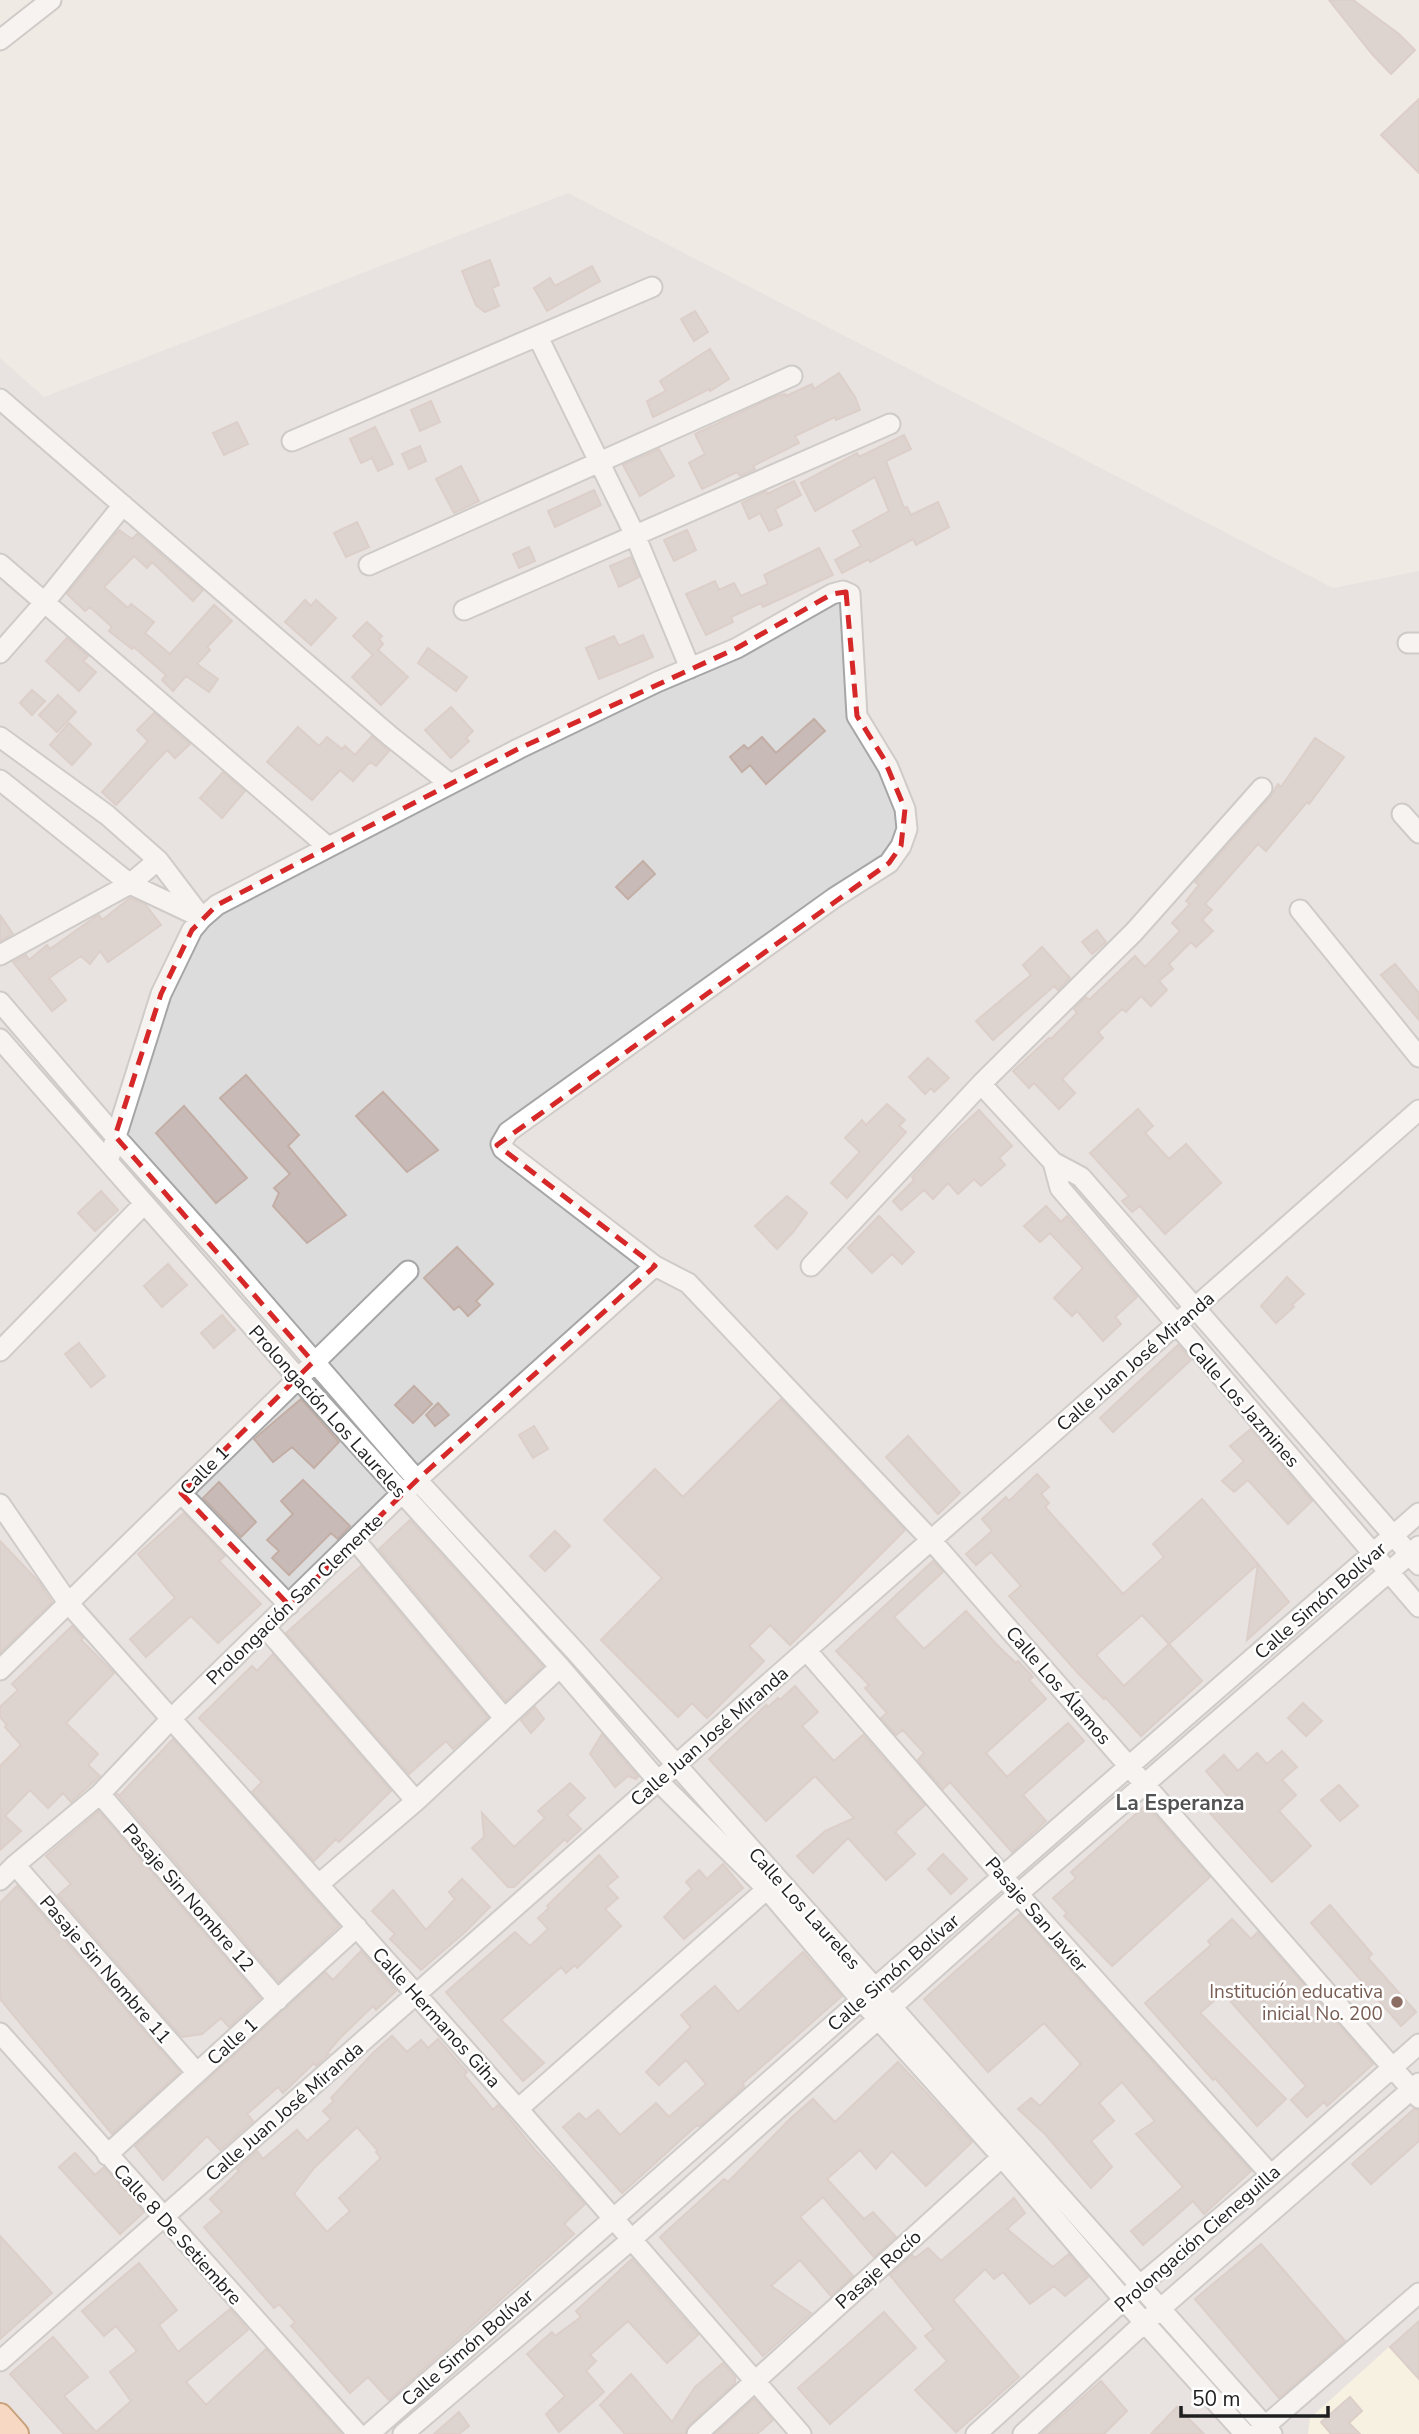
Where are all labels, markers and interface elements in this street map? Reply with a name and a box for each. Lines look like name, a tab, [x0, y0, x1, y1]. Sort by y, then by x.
street label: Calle Juan José Miranda	[1051, 1286, 1220, 1438]
street label: Prolongación Los Laureles	[243, 1320, 412, 1504]
street label: Calle Los Jazmines	[1181, 1336, 1305, 1473]
street label: Calle 1	[174, 1440, 235, 1501]
street label: Prolongación San Clemente	[201, 1508, 389, 1691]
street label: Calle Simón Bolívar	[1249, 1536, 1392, 1665]
street label: Calle Los Álamos	[1000, 1621, 1117, 1750]
street label: Calle Juan José Miranda	[625, 1661, 794, 1813]
district label: La Esperanza	[1116, 1789, 1244, 1817]
street label: Pasaje Sin Nombre 12	[117, 1818, 260, 1977]
street label: Calle Los Laureles	[742, 1842, 866, 1975]
street label: Pasaje San Javier	[979, 1851, 1094, 1978]
street label: Pasaje Sin Nombre 11	[34, 1890, 177, 2049]
street label: Calle Simón Bolívar	[822, 1908, 965, 2037]
street label: Calle Hermanos Giha	[366, 1942, 506, 2094]
place label: Institución educativa inicial No. 200	[1209, 1979, 1383, 2027]
marker: Institución educativa inicial No. 200	[1389, 1994, 1405, 2010]
street label: Calle 1	[202, 2012, 264, 2072]
street label: Calle Juan José Miranda	[200, 2036, 369, 2188]
street label: Calle 8 De Setiembre	[107, 2159, 248, 2311]
street label: Prolongación Cieneguilla	[1109, 2159, 1286, 2318]
street label: Pasaje Rocío	[830, 2224, 927, 2315]
street label: Calle Simón Bolívar	[396, 2283, 539, 2412]
scale bar	[1181, 2374, 1328, 2418]
text: 50 m	[1192, 2385, 1241, 2413]

